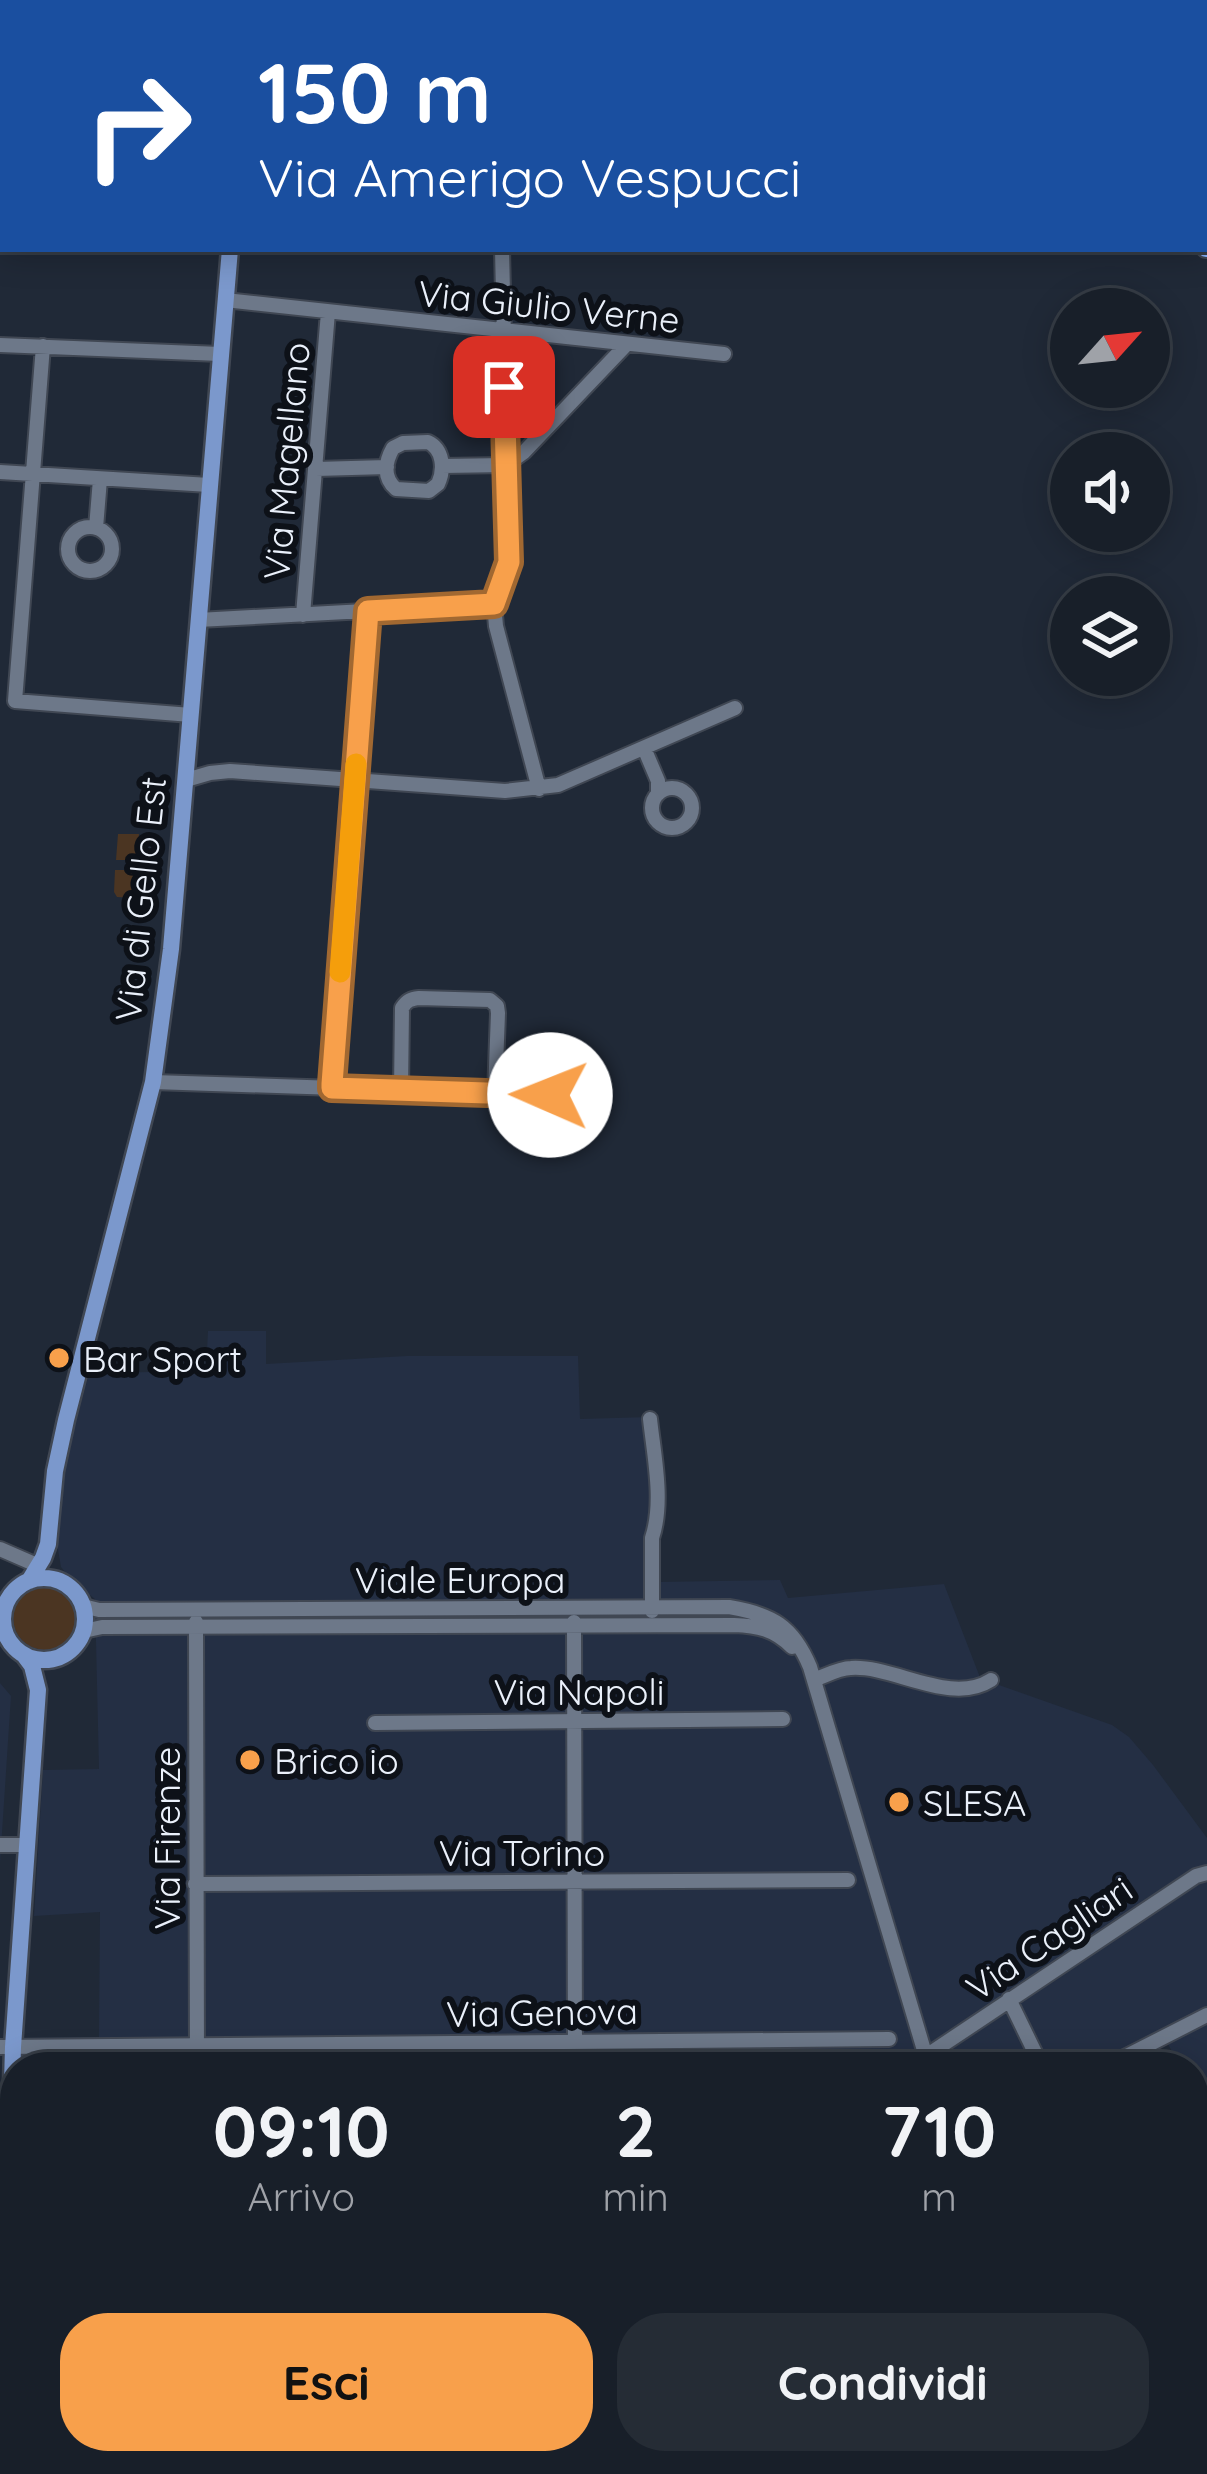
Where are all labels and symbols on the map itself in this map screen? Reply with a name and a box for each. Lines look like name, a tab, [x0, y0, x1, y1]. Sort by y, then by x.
street label: Via Giulio Verne	[416, 270, 682, 342]
north arrow	[1050, 288, 1170, 408]
pin	[453, 336, 555, 438]
street label: Via Magellano	[253, 341, 319, 581]
street label: Via di Gello Est	[105, 775, 175, 1023]
position arrow	[487, 1032, 613, 1158]
place label: Bar Sport	[83, 1336, 242, 1381]
marker: Bar Sport	[46, 1345, 72, 1371]
street label: Viale Europa	[355, 1557, 565, 1602]
street label: Via Napoli	[494, 1669, 664, 1714]
place label: Brico io	[274, 1738, 399, 1783]
street label: Via Firenze	[144, 1747, 189, 1929]
marker: Brico io	[237, 1747, 263, 1773]
place label: SLESA	[923, 1780, 1026, 1825]
marker: SLESA	[886, 1789, 912, 1815]
street label: Via Torino	[439, 1830, 605, 1875]
street label: Via Cagliari	[957, 1866, 1141, 2010]
street label: Via Genova	[446, 1988, 638, 2036]

